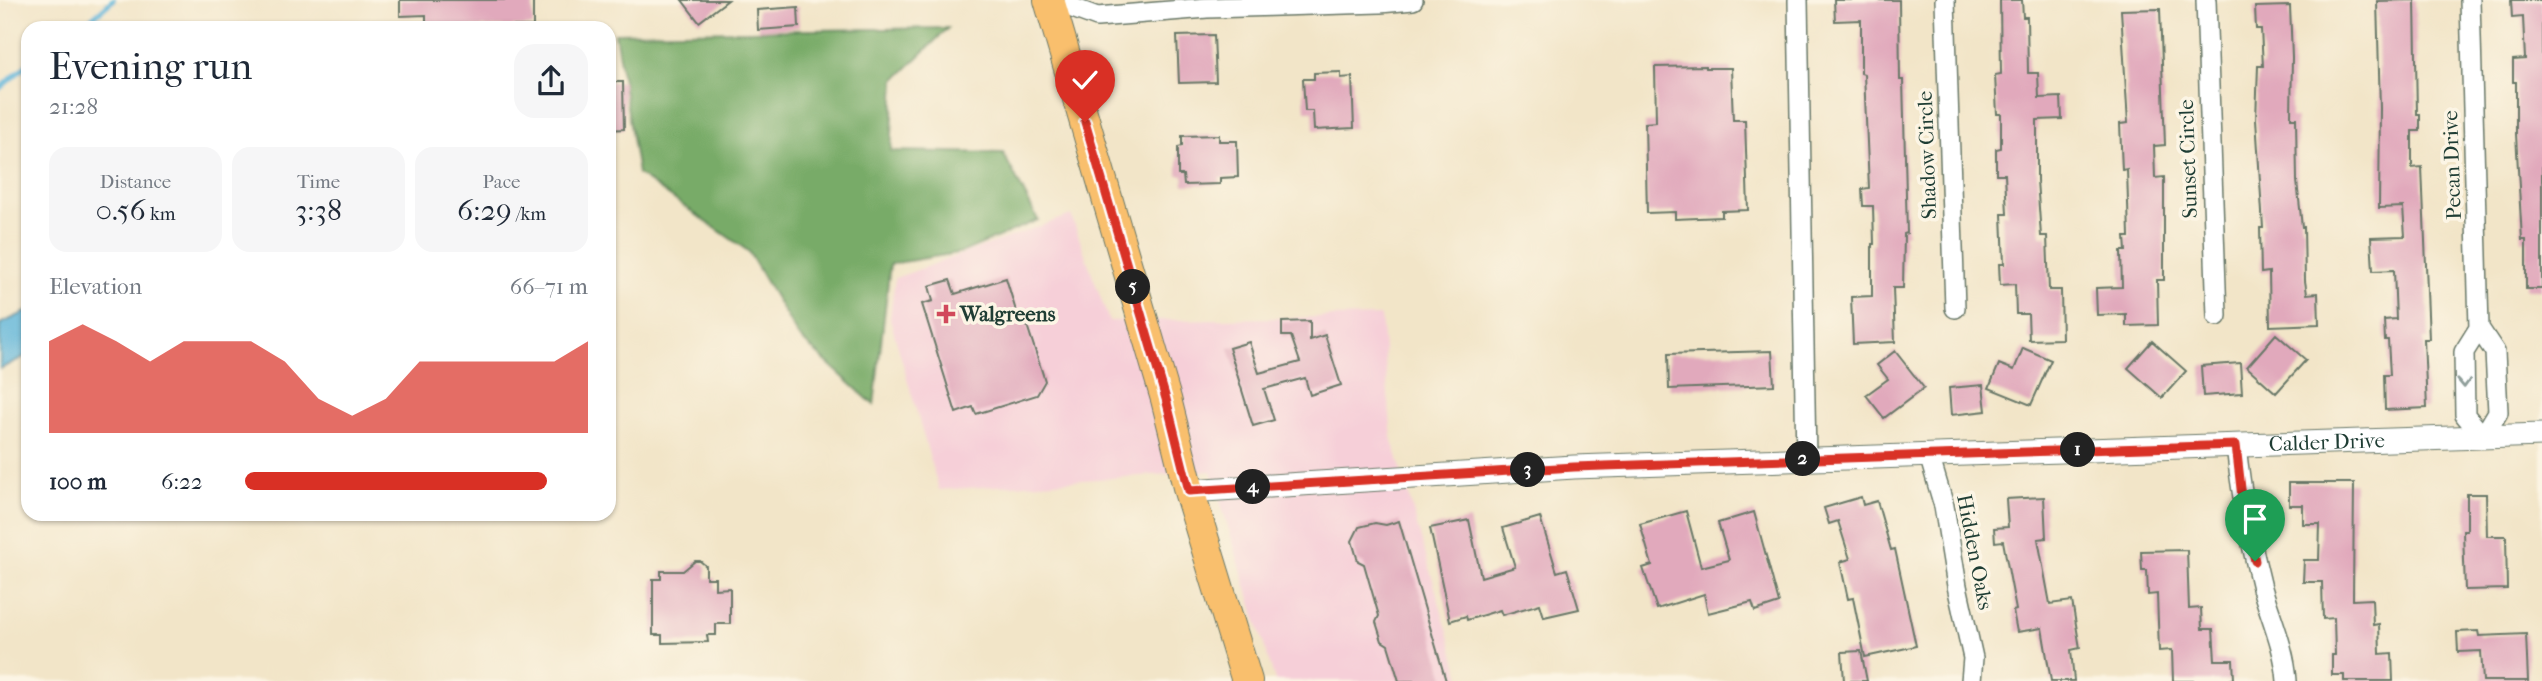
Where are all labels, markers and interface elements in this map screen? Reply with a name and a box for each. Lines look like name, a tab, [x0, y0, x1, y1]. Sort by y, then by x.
text: Evening run	[49, 44, 252, 89]
button: share	[514, 44, 588, 118]
pin	[1055, 50, 1115, 122]
icon: check	[1066, 61, 1104, 99]
street label: Shadow Circle	[1913, 90, 1941, 220]
text: 21:28	[49, 93, 98, 120]
street label: Sunset Circle	[2174, 99, 2202, 219]
street label: Pecan Drive	[2438, 110, 2466, 220]
text: Distance	[100, 171, 171, 193]
text: Time	[297, 171, 340, 193]
text: Pace	[483, 171, 520, 193]
text: 0.56	[95, 193, 146, 228]
text: 3:38	[295, 193, 342, 228]
text: 6:29	[457, 193, 512, 228]
text: km	[146, 203, 176, 225]
text: /km	[512, 203, 546, 225]
pin: 5	[1116, 270, 1150, 304]
text: Elevation	[49, 273, 142, 300]
text: 66–71 m	[510, 273, 588, 300]
text: 5	[1128, 275, 1137, 297]
place label: Walgreens	[959, 302, 1056, 326]
marker: Walgreens	[938, 306, 954, 322]
one-way arrow	[2457, 378, 2472, 389]
street label: Calder Drive	[2268, 428, 2385, 456]
pin: 1	[2060, 433, 2096, 468]
text: 1	[2074, 438, 2081, 460]
pin: 2	[1786, 442, 1820, 476]
text: 2	[1798, 447, 1807, 469]
pin: 3	[1510, 452, 1546, 488]
text: 3	[1524, 458, 1531, 480]
text: 100 m	[49, 468, 107, 495]
text: 6:22	[161, 468, 203, 495]
pin: 4	[1236, 470, 1270, 504]
text: 4	[1247, 475, 1258, 497]
pin	[2225, 489, 2285, 561]
street label: Hidden Oaks	[1952, 492, 1998, 612]
icon: arrive	[2236, 500, 2274, 538]

